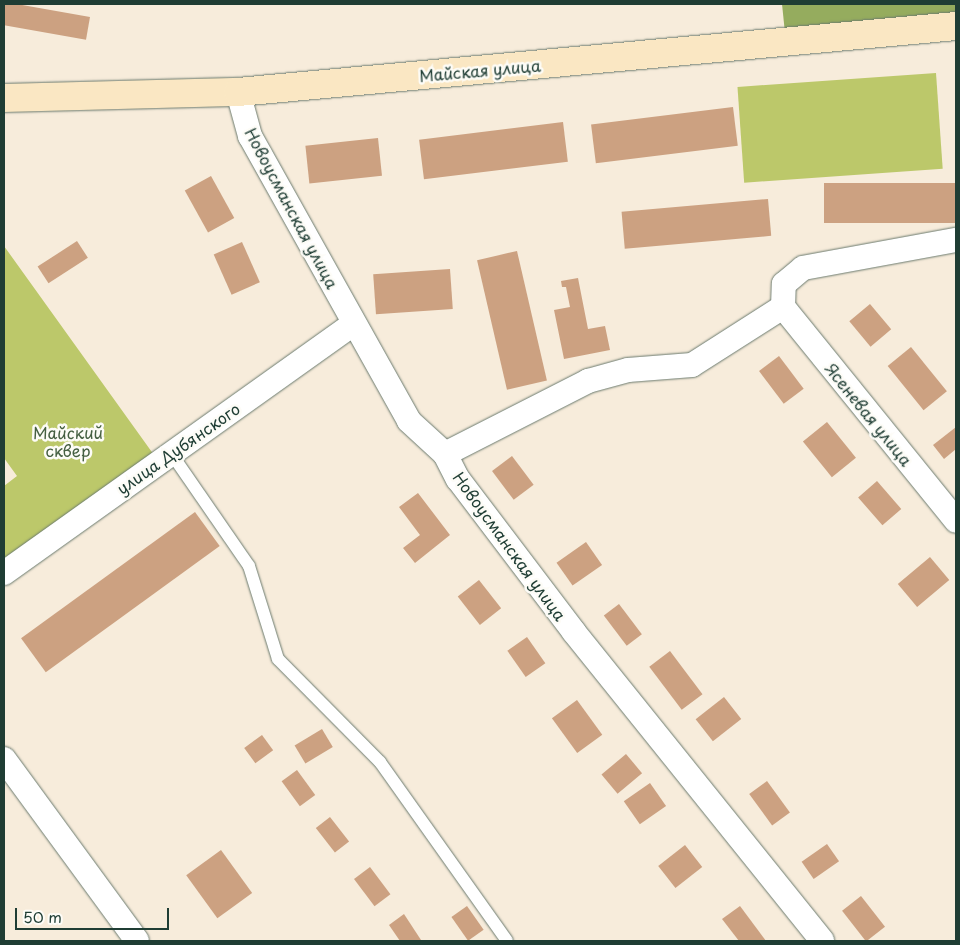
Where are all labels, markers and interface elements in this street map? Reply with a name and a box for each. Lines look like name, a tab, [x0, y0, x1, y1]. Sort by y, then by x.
street label: Майская улица	[418, 55, 542, 85]
street label: Новоусманская улица	[241, 124, 343, 292]
street label: Ясеневая улица	[822, 359, 916, 469]
street label: улица Дубянского	[112, 398, 244, 498]
park label: Майский сквер	[33, 422, 103, 460]
street label: Новоусманская улица	[449, 468, 571, 624]
scale bar	[18, 898, 171, 930]
text: 50 m	[23, 905, 62, 928]

